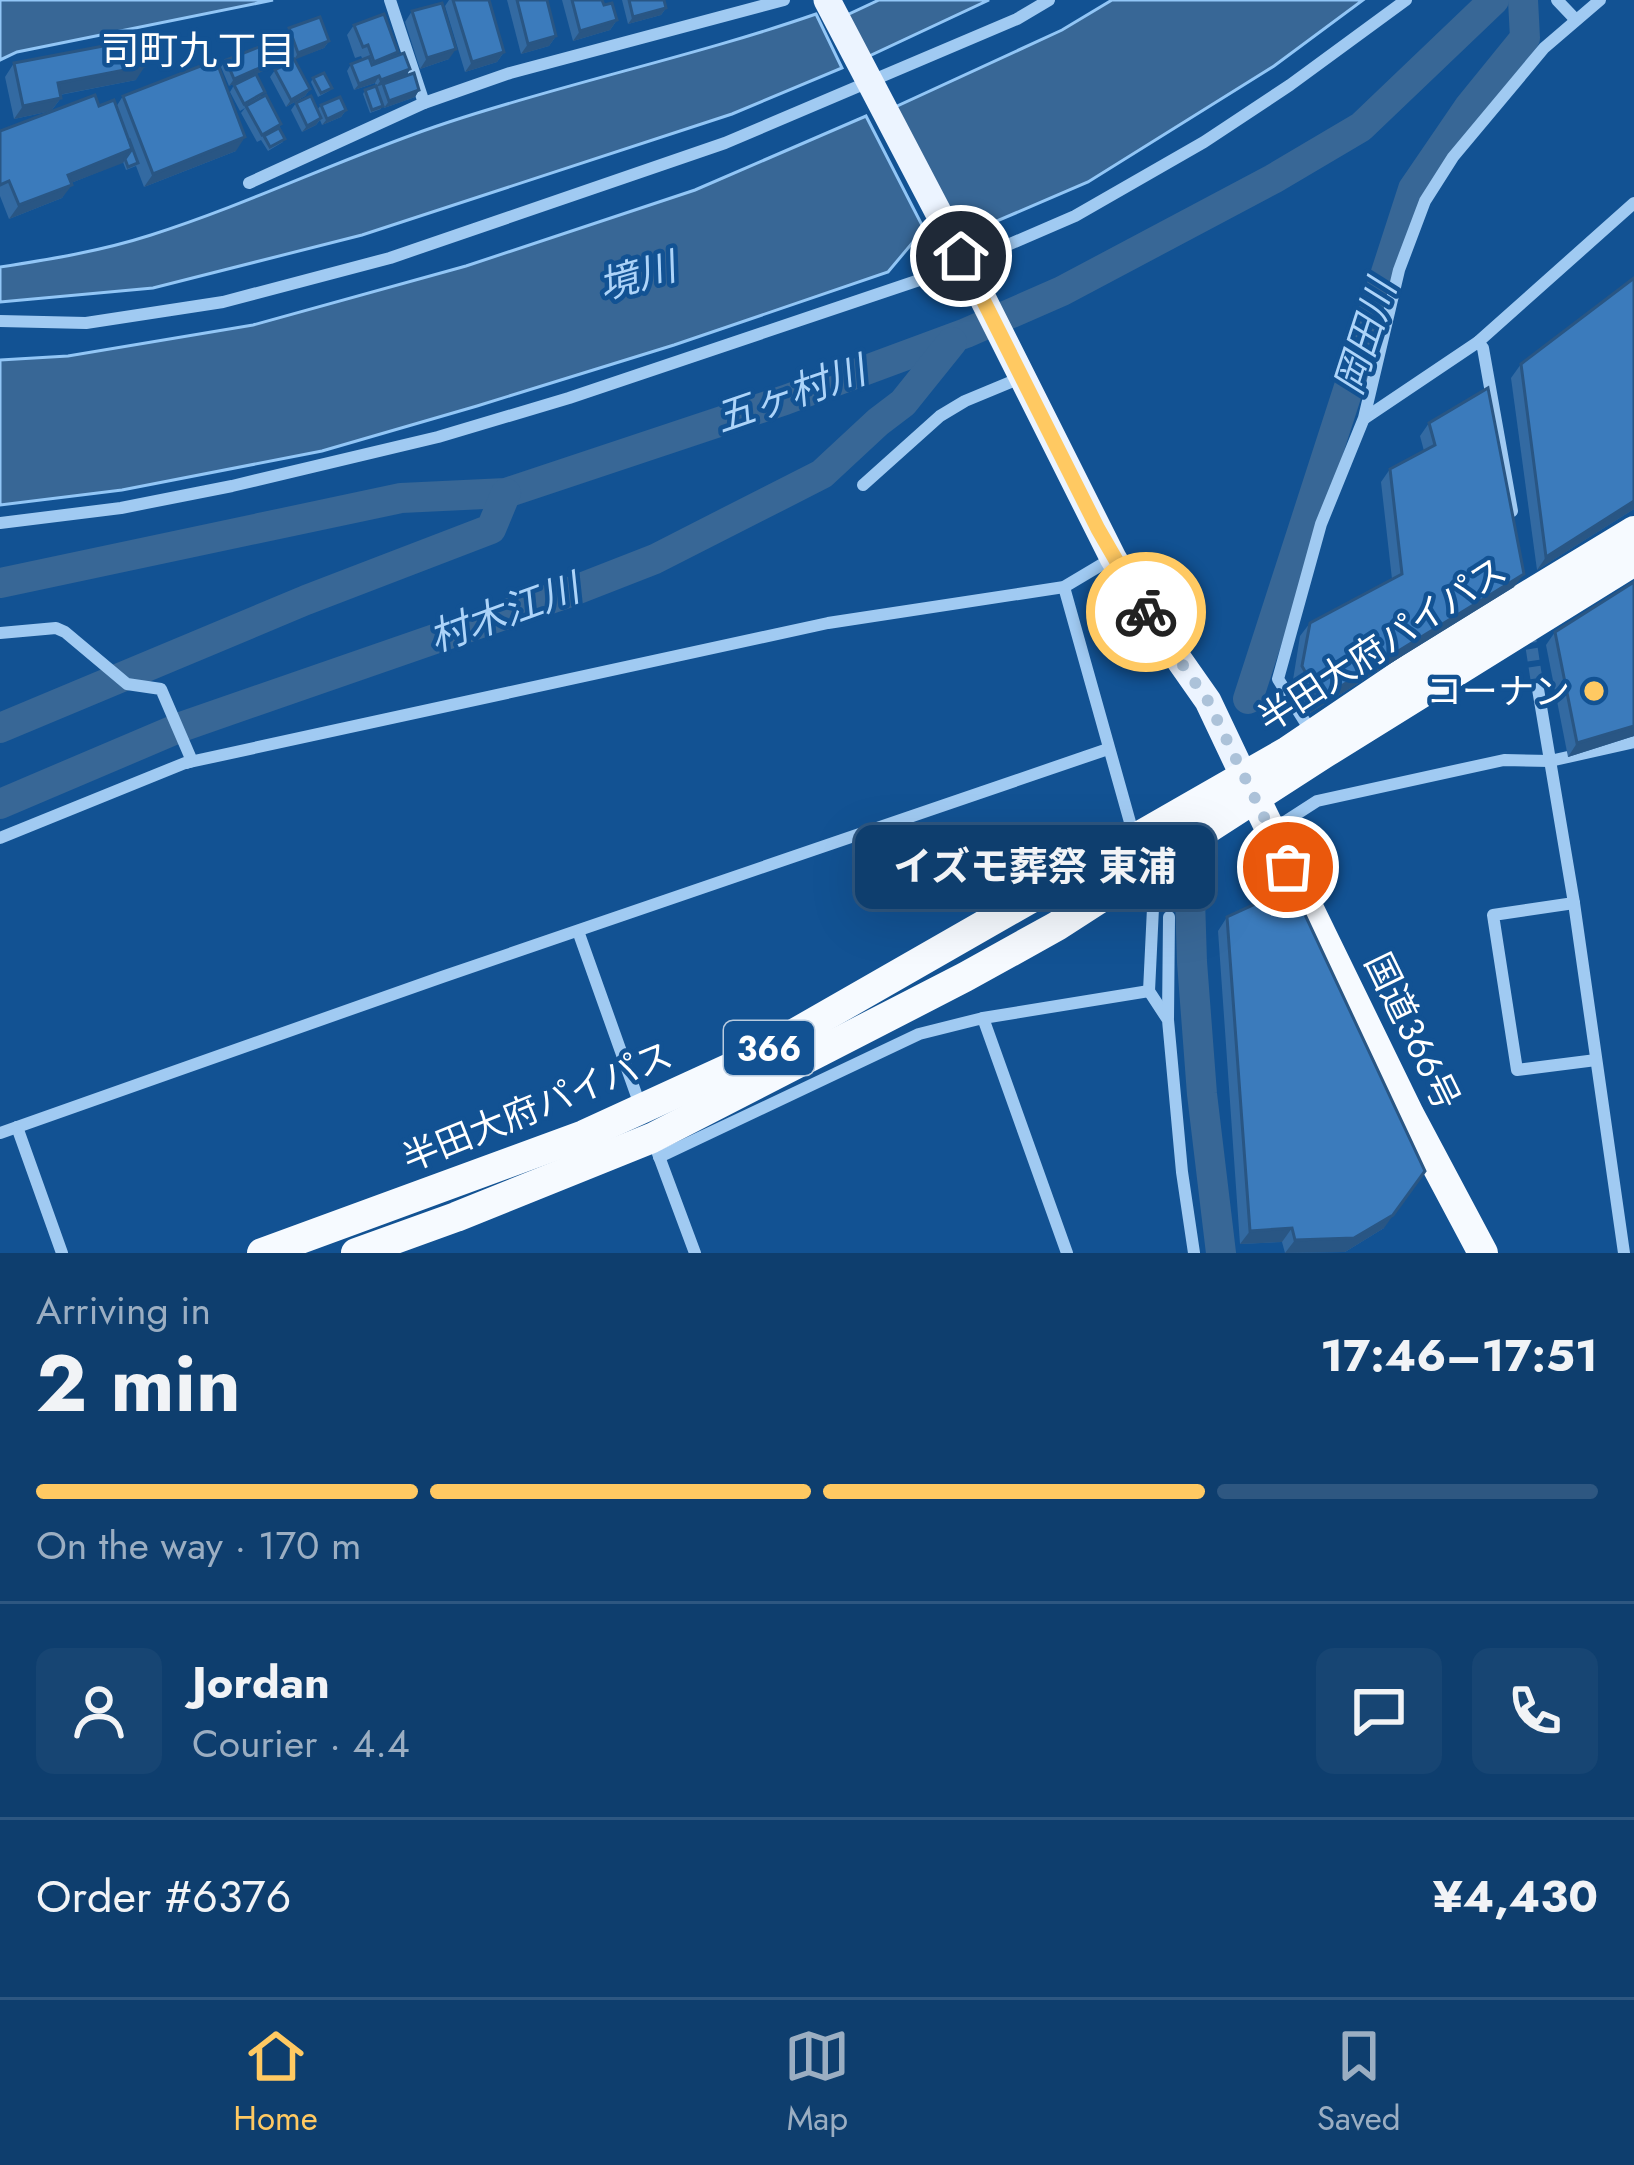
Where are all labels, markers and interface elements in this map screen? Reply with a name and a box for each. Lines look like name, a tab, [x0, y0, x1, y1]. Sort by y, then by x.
district label: 司町九丁目	[100, 22, 296, 79]
pin	[910, 205, 1012, 307]
icon: home	[928, 223, 994, 289]
water label: 境川	[592, 237, 686, 314]
water label: 岡田川	[1320, 269, 1411, 401]
water label: 五ヶ村川	[707, 340, 877, 446]
street label: 半田大府パイパス	[1247, 544, 1517, 744]
courier	[1086, 552, 1206, 672]
water label: 村木江川	[421, 558, 591, 666]
icon: bike	[1113, 579, 1179, 645]
place label: コーナン	[1426, 665, 1570, 717]
marker: コーナン	[1581, 678, 1607, 704]
pin	[1237, 816, 1339, 918]
callout: イズモ葬祭 東浦	[856, 825, 1216, 909]
icon: bag	[1255, 834, 1321, 900]
text: イズモ葬祭 東浦	[893, 838, 1177, 895]
street label: 国道366号	[1353, 944, 1473, 1118]
road number: 366	[724, 1021, 814, 1075]
street label: 半田大府パイパス	[394, 1028, 680, 1184]
text: Arriving in	[36, 1282, 211, 1339]
text: 17:46–17:51	[1320, 1323, 1598, 1388]
text: 2 min	[36, 1328, 241, 1440]
text: On the way · 170 m	[36, 1517, 362, 1574]
button: person	[36, 1648, 162, 1774]
button: chat	[1316, 1648, 1442, 1774]
button: phone	[1472, 1648, 1598, 1774]
text: Jordan	[192, 1650, 330, 1715]
text: Courier · 4.4	[192, 1715, 410, 1772]
text: Order #6376	[36, 1864, 291, 1929]
text: ¥4,430	[1433, 1864, 1598, 1929]
tab: Home	[233, 2023, 318, 2142]
tab: Map	[784, 2023, 850, 2142]
tab: Saved	[1317, 2023, 1401, 2142]

